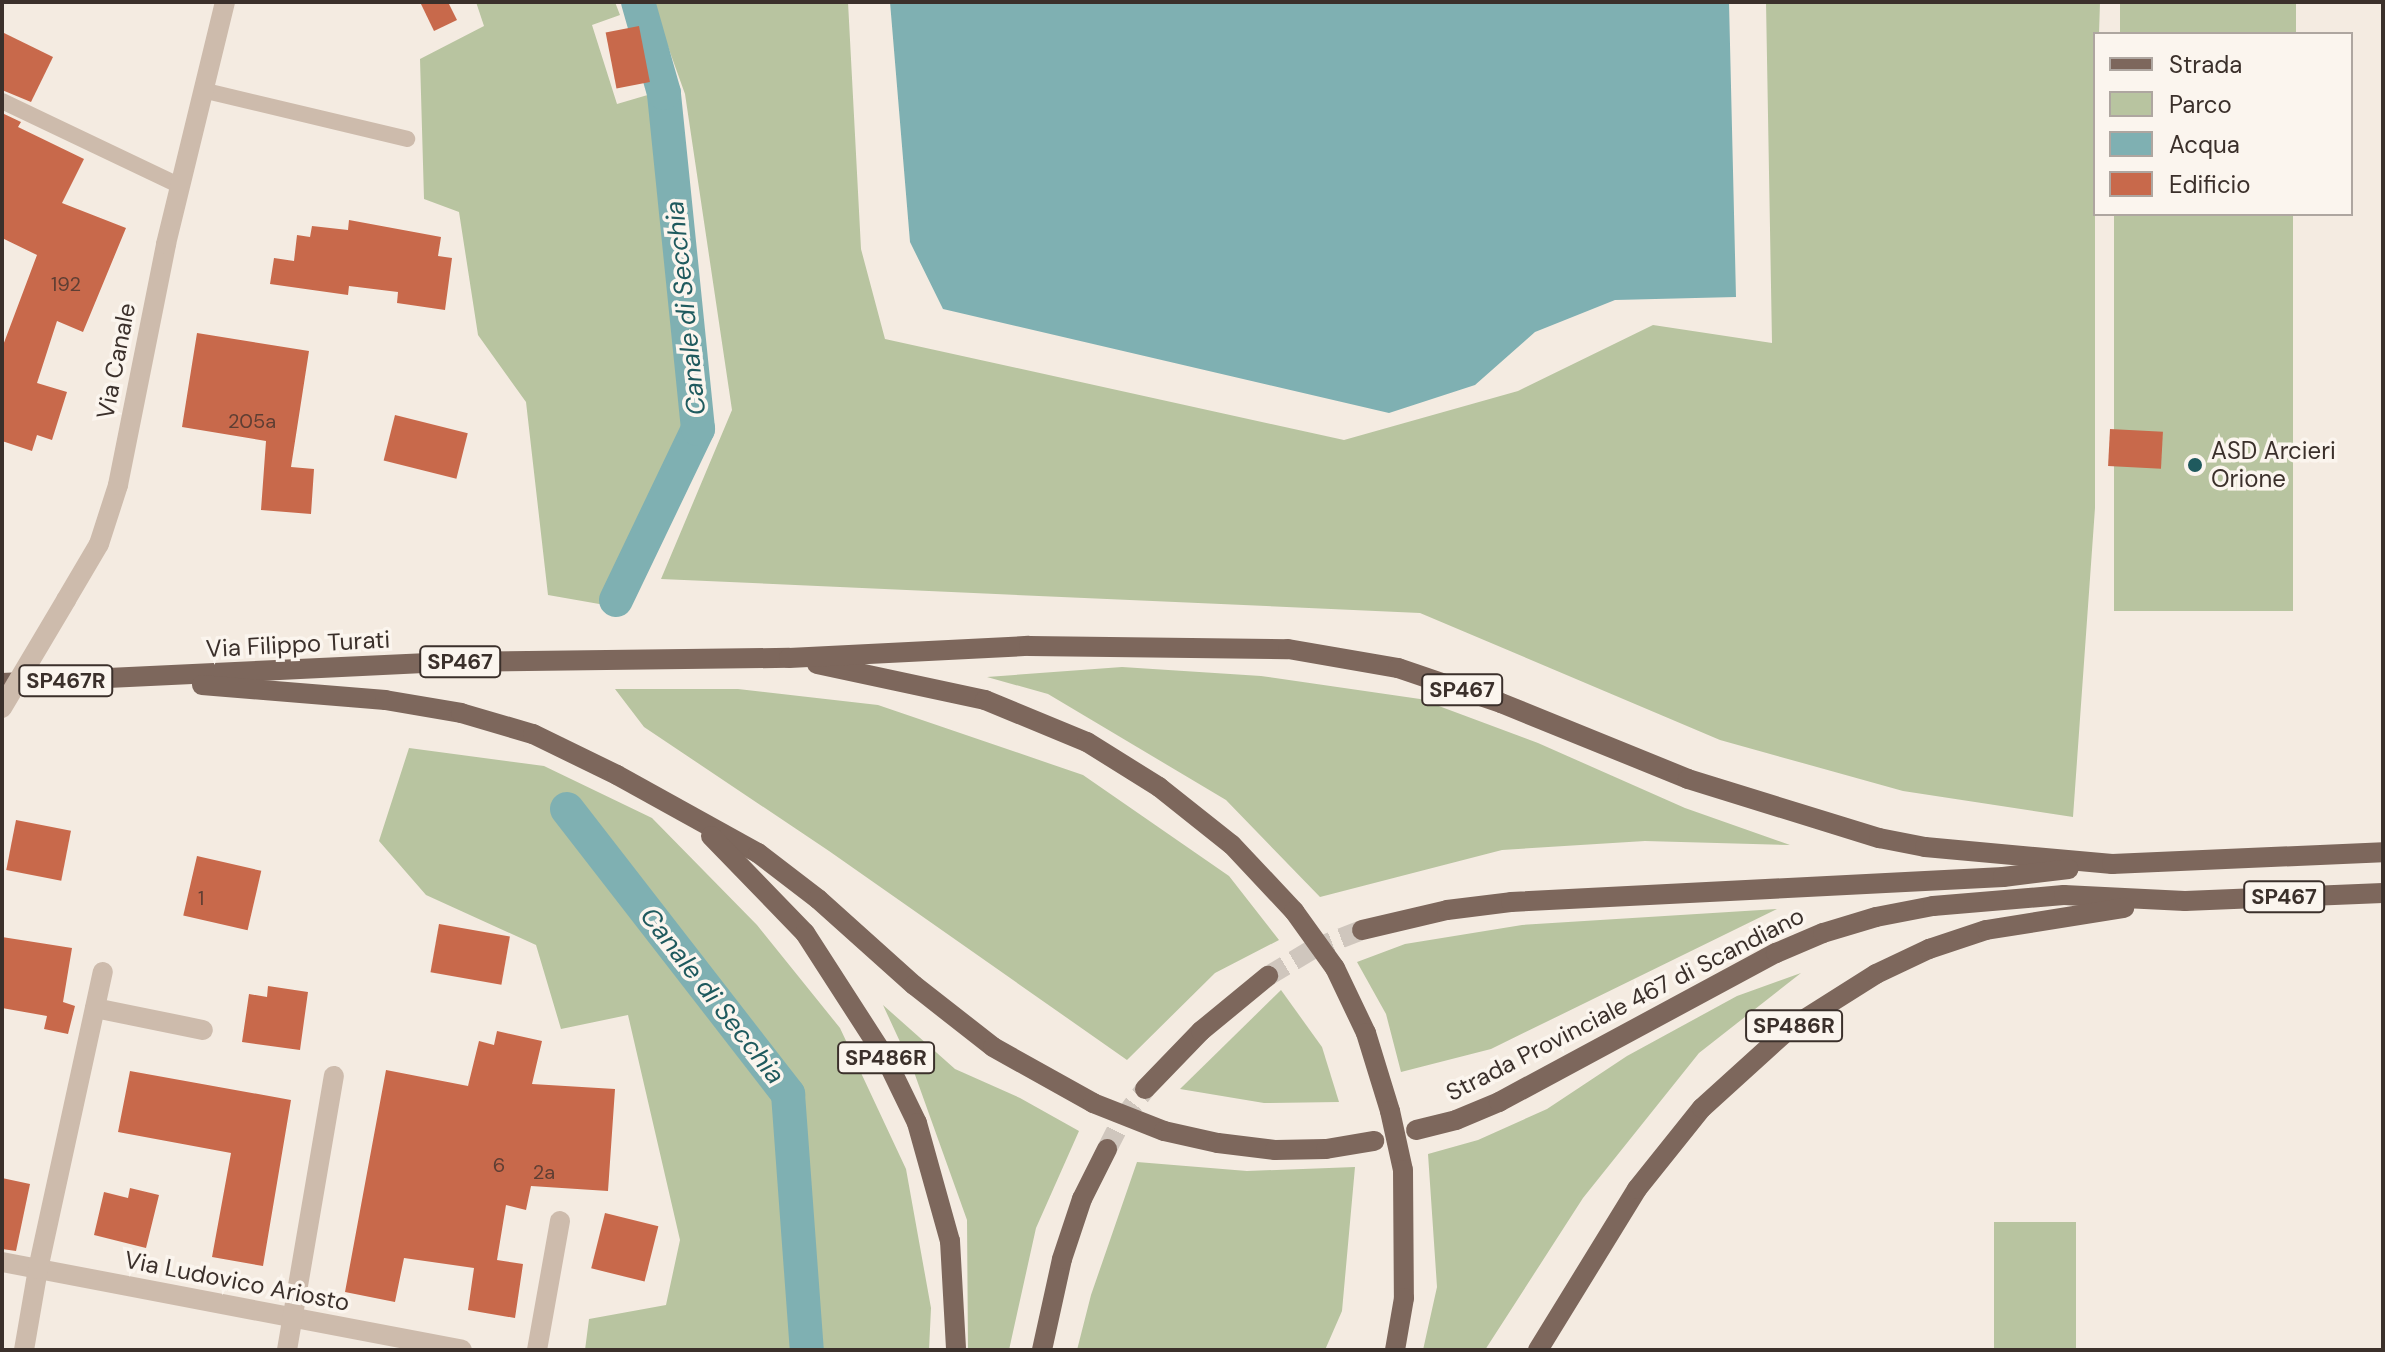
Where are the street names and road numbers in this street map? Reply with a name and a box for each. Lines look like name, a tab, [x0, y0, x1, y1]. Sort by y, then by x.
street label: Via Canale	[91, 301, 141, 421]
street label: Via Filippo Turati	[205, 625, 391, 663]
road number: SP467	[418, 644, 502, 680]
road number: SP467R	[18, 663, 114, 699]
road number: SP467	[1420, 672, 1504, 708]
road number: SP467	[2242, 879, 2326, 915]
street label: Strada Provinciale 467 di Scandiano	[1441, 901, 1809, 1107]
road number: SP486R	[1744, 1008, 1844, 1044]
road number: SP486R	[836, 1040, 936, 1076]
street label: Via Ludovico Ariosto	[122, 1245, 352, 1317]

